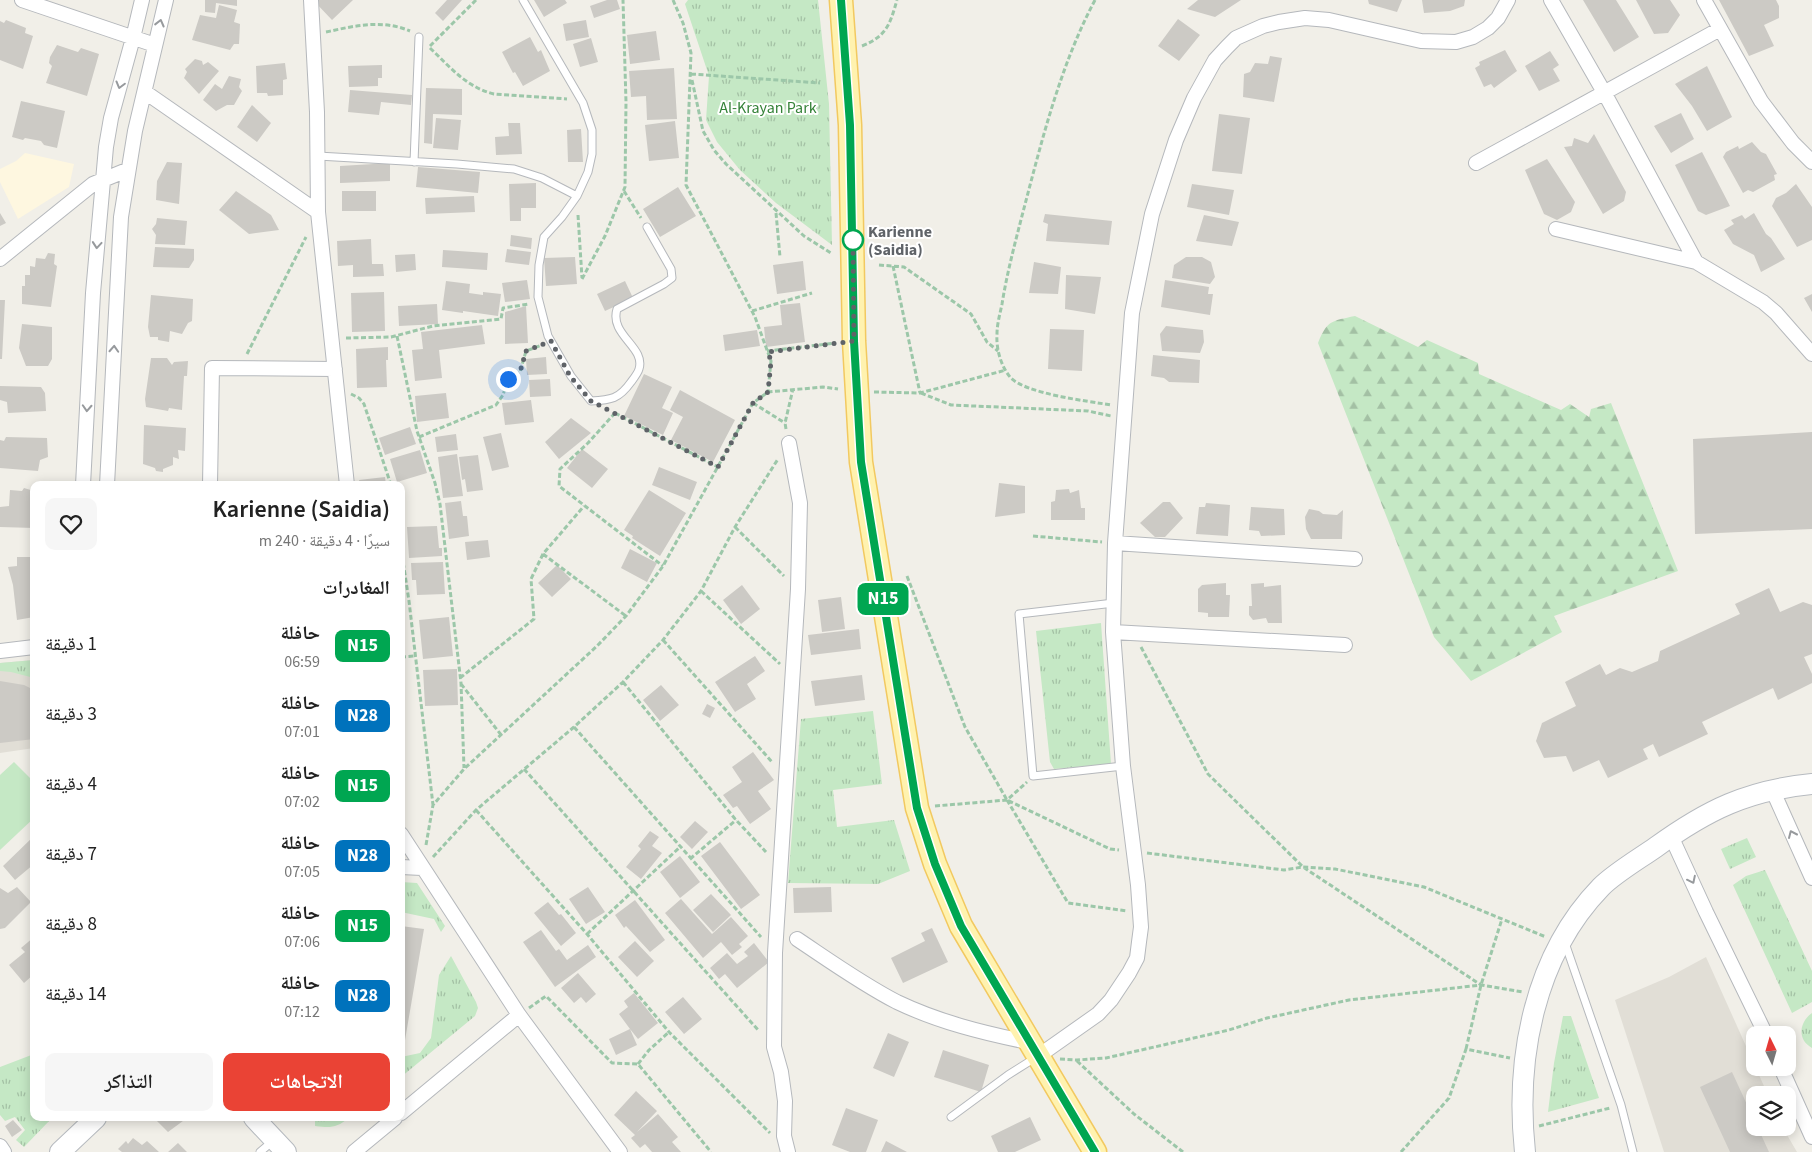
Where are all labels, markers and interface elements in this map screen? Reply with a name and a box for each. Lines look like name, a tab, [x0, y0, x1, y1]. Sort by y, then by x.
one-way arrow	[155, 19, 165, 27]
one-way arrow	[116, 81, 126, 89]
park label: Al-Krayan Park	[719, 97, 817, 119]
place label: Karienne (Saidia)	[868, 221, 932, 261]
marker: Karienne (Saidia)	[842, 229, 864, 251]
one-way arrow	[92, 242, 103, 250]
one-way arrow	[109, 345, 120, 353]
your location	[496, 367, 521, 392]
one-way arrow	[81, 404, 92, 412]
text: Karienne (Saidia)	[213, 492, 390, 527]
button: heart	[45, 498, 97, 550]
text: سيرًا · 4 دقيقة · 240 m	[259, 530, 390, 552]
text: المغادرات	[323, 575, 390, 602]
line badge: N15	[854, 583, 912, 615]
text: N15	[868, 586, 898, 611]
text: حافلة	[281, 620, 320, 647]
text: 1 دقيقة	[45, 631, 97, 658]
text: N15	[347, 633, 378, 658]
text: 06:59	[284, 651, 320, 673]
text: حافلة	[281, 690, 320, 717]
text: 3 دقيقة	[45, 701, 97, 728]
text: N28	[347, 703, 378, 728]
text: 07:01	[284, 721, 320, 743]
text: حافلة	[281, 760, 320, 787]
text: 4 دقيقة	[45, 771, 97, 798]
text: N15	[347, 773, 378, 798]
text: 07:02	[284, 791, 320, 813]
text: حافلة	[281, 830, 320, 857]
one-way arrow	[1788, 830, 1799, 839]
text: 7 دقيقة	[45, 841, 97, 868]
text: N28	[347, 843, 378, 868]
text: 07:05	[284, 861, 320, 883]
one-way arrow	[1686, 874, 1696, 883]
text: حافلة	[281, 900, 320, 927]
text: 8 دقيقة	[45, 911, 97, 938]
text: N15	[347, 913, 378, 938]
text: 07:06	[284, 931, 320, 953]
text: حافلة	[281, 970, 320, 997]
text: 14 دقيقة	[45, 981, 106, 1008]
text: N28	[347, 983, 378, 1008]
text: 07:12	[284, 1001, 320, 1023]
north arrow	[1746, 1026, 1796, 1076]
map controls	[1746, 1026, 1796, 1136]
button: التذاكر	[45, 1053, 213, 1111]
button: الاتجاهات	[223, 1053, 390, 1111]
button: layers	[1746, 1086, 1796, 1136]

